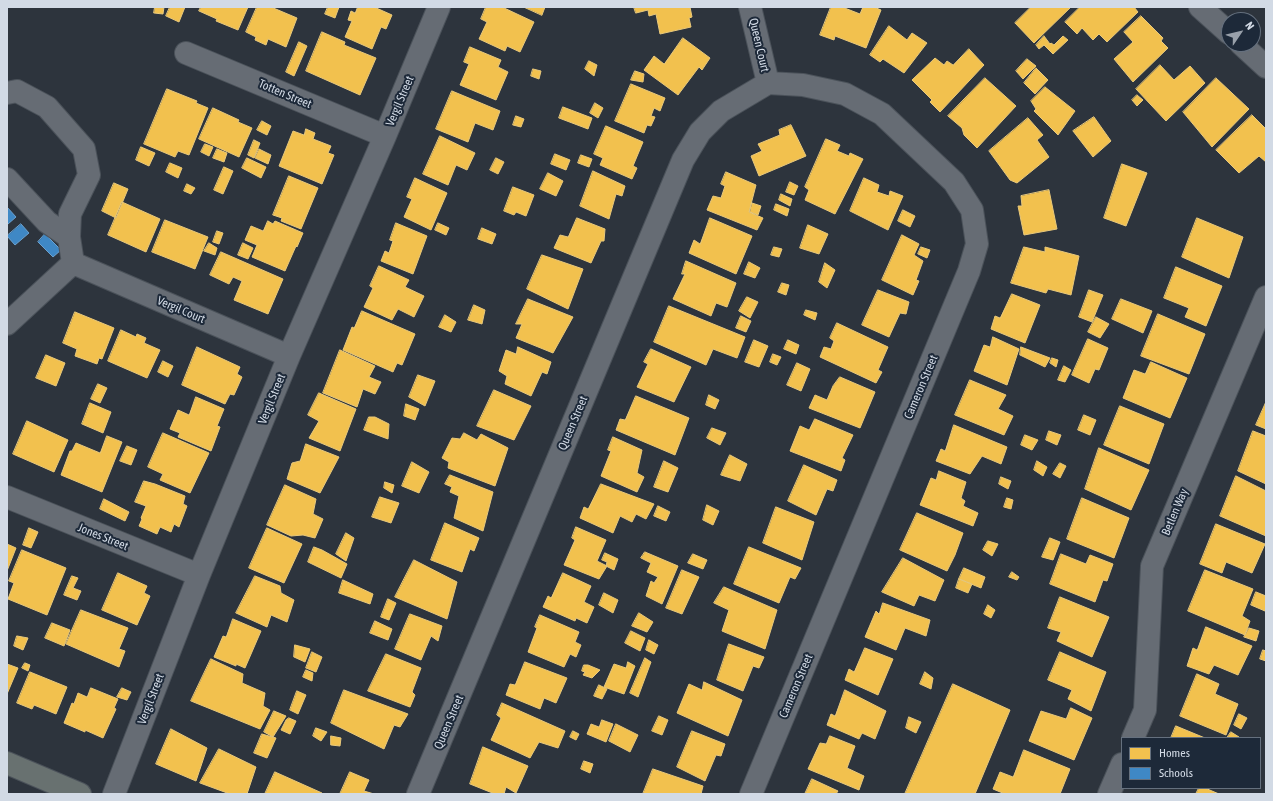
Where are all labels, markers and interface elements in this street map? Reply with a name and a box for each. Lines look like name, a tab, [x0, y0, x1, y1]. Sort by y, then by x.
north arrow	[1221, 12, 1261, 52]
street label: Queen Court	[746, 17, 772, 73]
text: N	[1243, 20, 1257, 32]
street label: Vergil Street	[383, 74, 417, 128]
street label: Totten Street	[256, 76, 314, 112]
street label: Vergil Court	[155, 293, 207, 327]
street label: Cameron Street	[901, 353, 941, 421]
street label: Vergil Street	[255, 372, 289, 426]
street label: Queen Street	[555, 394, 591, 452]
street label: Betlen Way	[1159, 486, 1191, 538]
street label: Jones Street	[76, 520, 130, 554]
street label: Cameron Street	[776, 652, 816, 720]
street label: Vergil Street	[135, 672, 167, 726]
street label: Queen Street	[431, 693, 467, 751]
legend	[1121, 737, 1261, 789]
text: Homes	[1159, 746, 1190, 760]
text: Schools	[1159, 766, 1193, 780]

